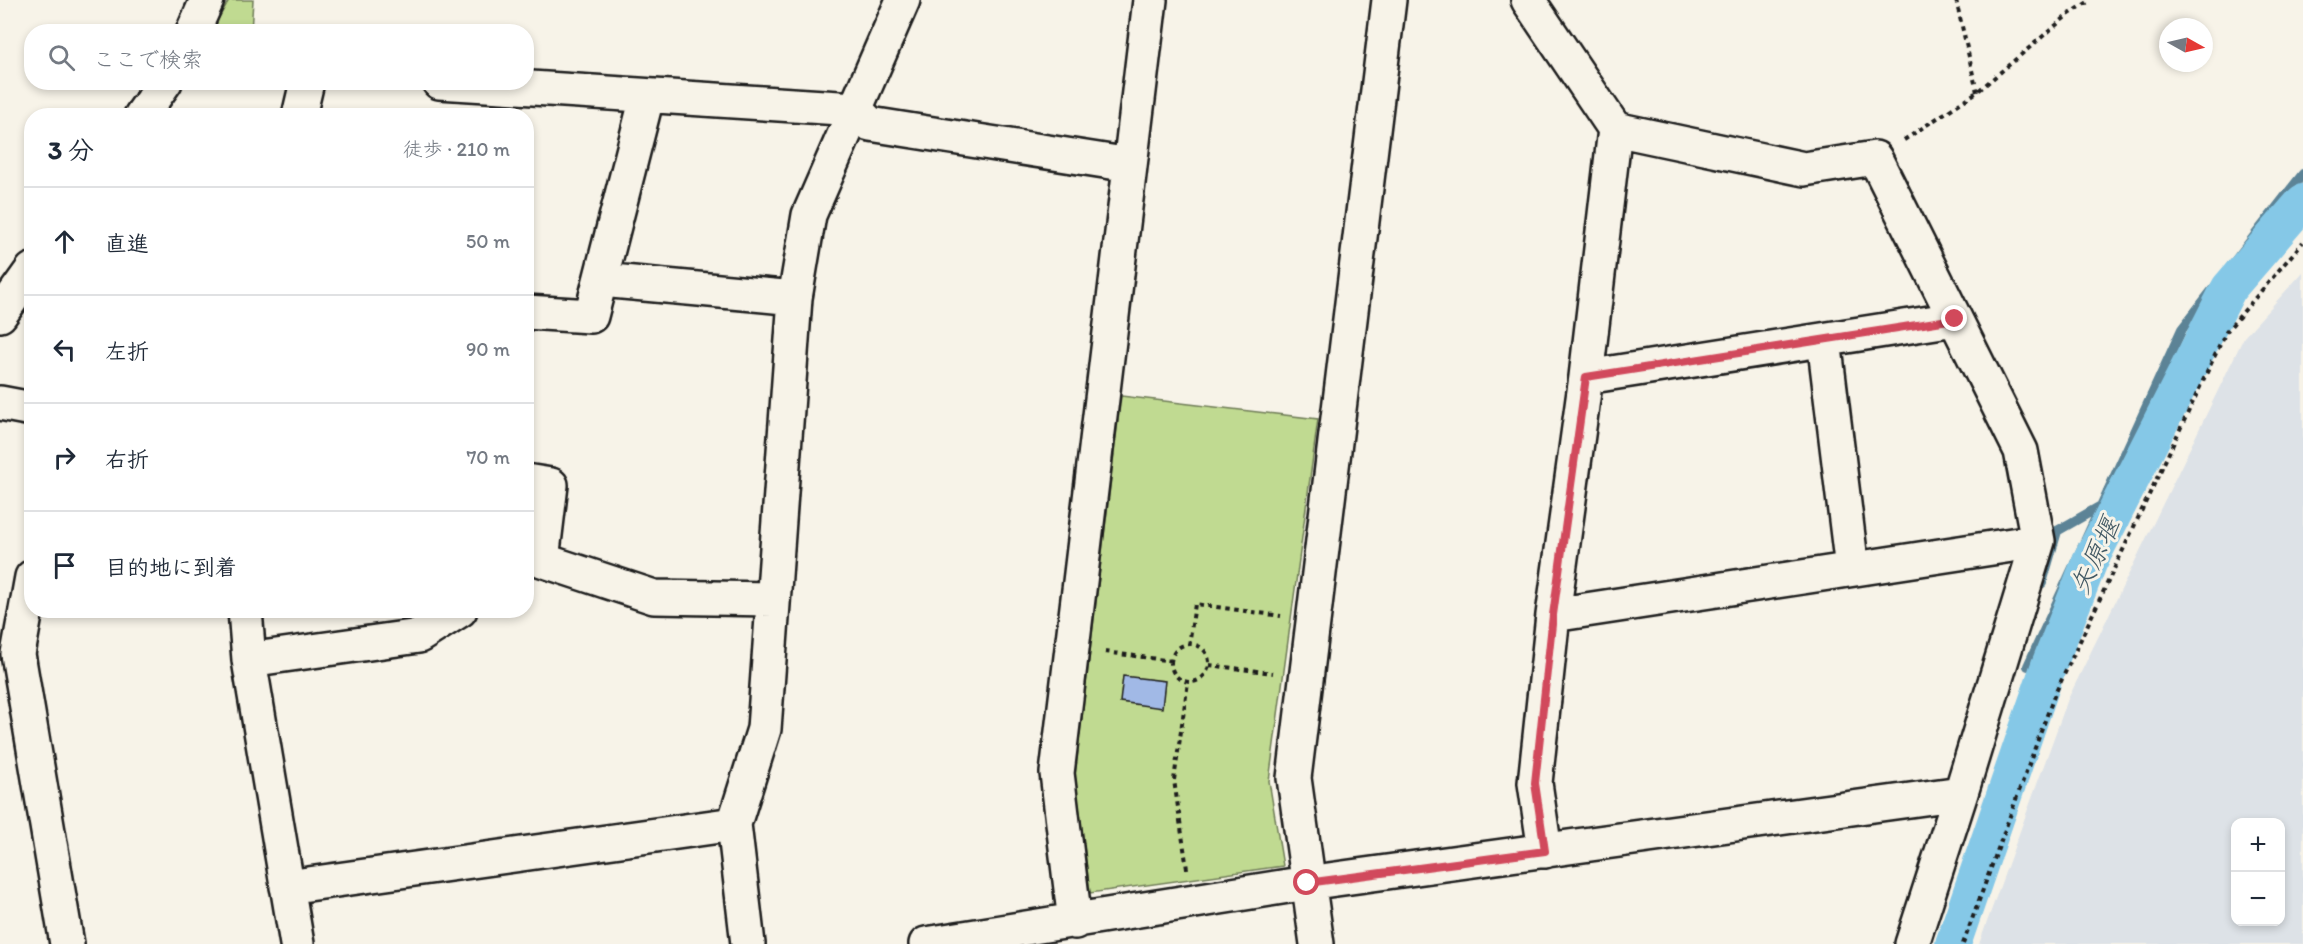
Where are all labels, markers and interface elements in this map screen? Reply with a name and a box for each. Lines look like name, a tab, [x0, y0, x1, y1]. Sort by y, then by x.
north arrow	[2159, 18, 2213, 72]
search box	[24, 24, 534, 90]
icon: search	[45, 41, 78, 74]
text: ここで検索	[93, 46, 203, 73]
text: 3 分	[48, 134, 94, 166]
text: 徒歩 · 210 m	[403, 137, 510, 161]
icon: ahead	[48, 225, 81, 258]
text: 50 m	[466, 229, 510, 253]
text: 直進	[105, 230, 149, 257]
route end	[1941, 305, 1967, 331]
icon: left	[48, 333, 81, 366]
text: 90 m	[466, 337, 510, 361]
text: 左折	[105, 338, 149, 365]
icon: right	[48, 441, 81, 474]
text: 70 m	[466, 445, 510, 469]
text: 右折	[105, 446, 149, 473]
water label: 矢原堰	[2062, 509, 2128, 599]
icon: arrive	[48, 549, 81, 582]
text: 目的地に到着	[105, 554, 237, 581]
map controls	[2231, 818, 2285, 926]
button: +	[2231, 818, 2285, 872]
route start	[1293, 869, 1319, 895]
button: −	[2231, 872, 2285, 926]

